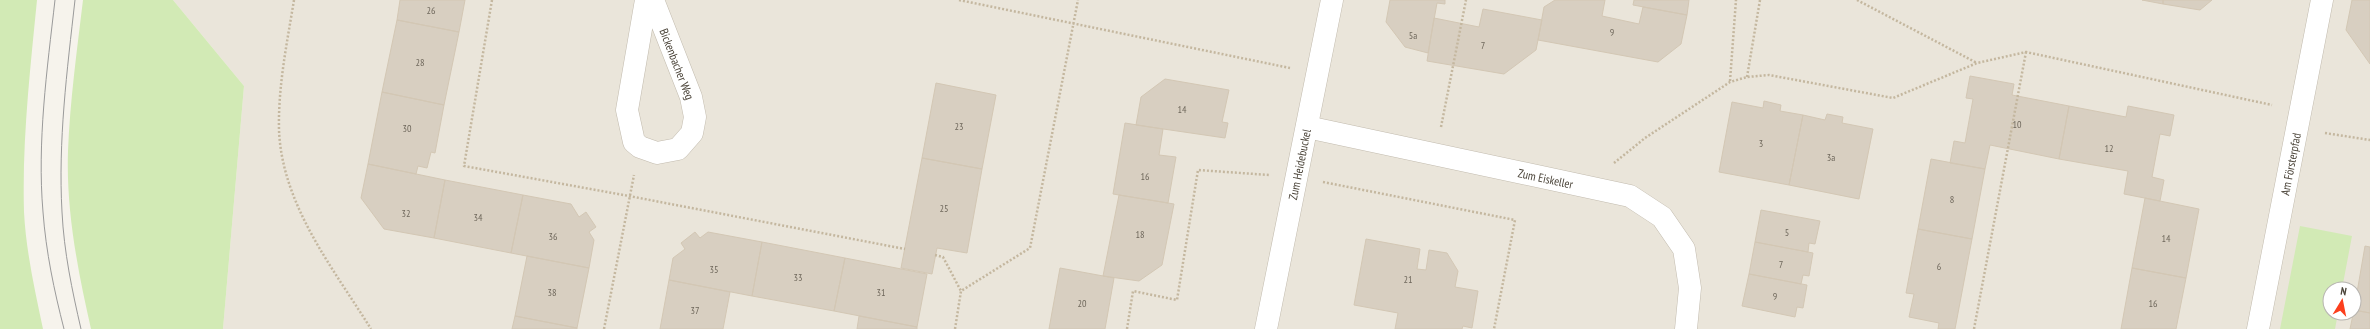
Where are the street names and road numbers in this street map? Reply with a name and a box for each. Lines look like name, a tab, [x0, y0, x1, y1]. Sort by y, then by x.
street label: Bickenbacher Weg	[657, 26, 697, 102]
street label: Zum Heidebuckel	[1285, 127, 1314, 201]
street label: Am Försterpfad	[2277, 132, 2303, 197]
street label: Zum Eiskeller	[1517, 165, 1575, 191]

